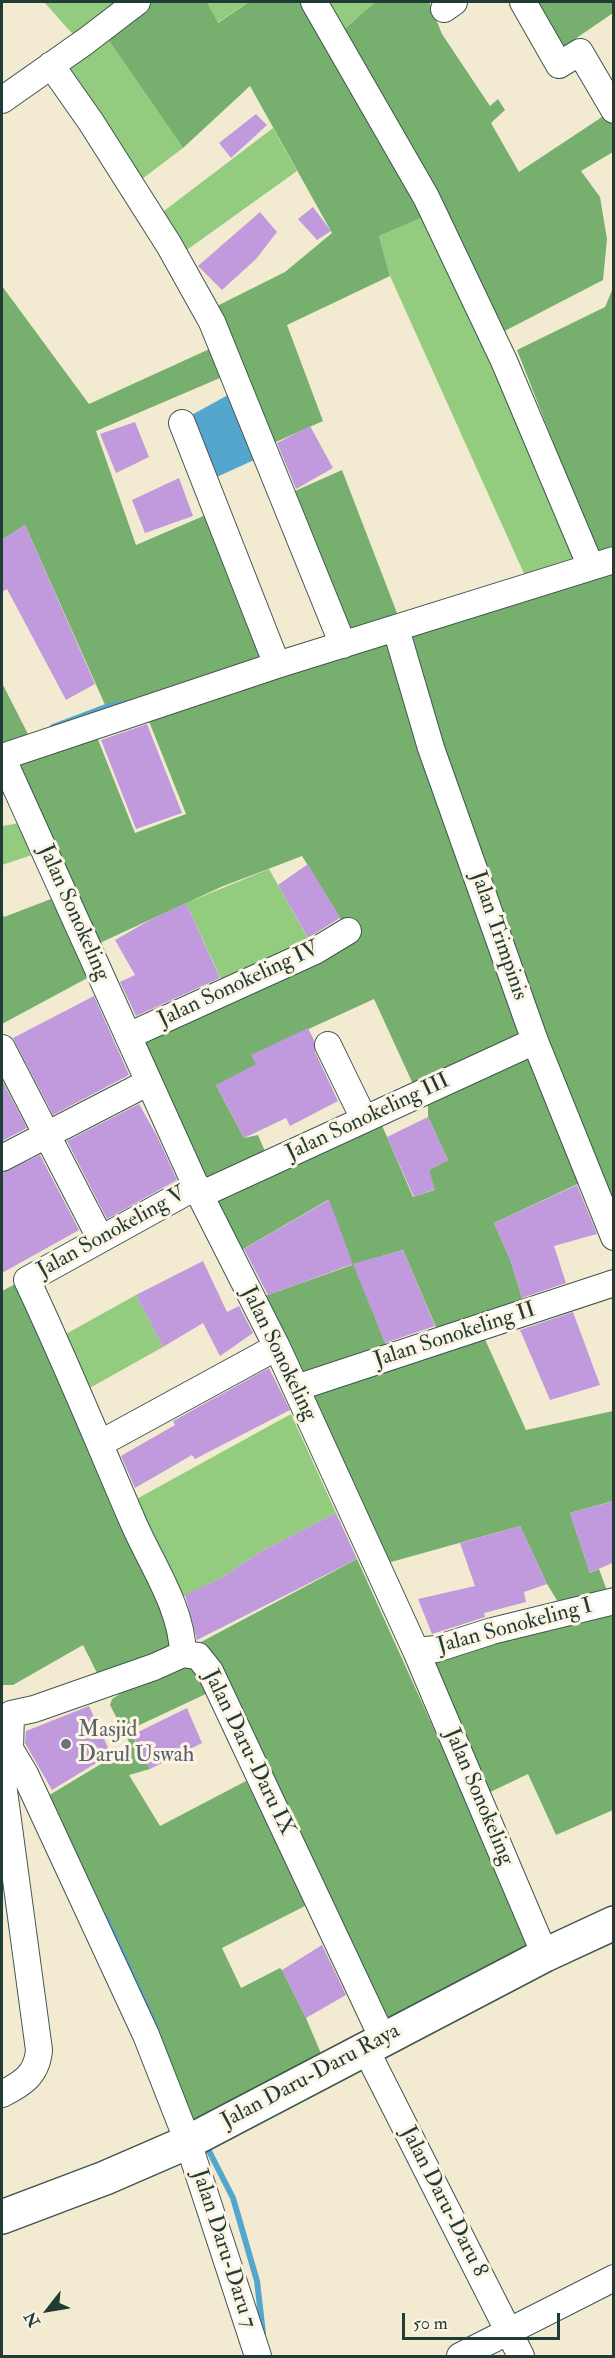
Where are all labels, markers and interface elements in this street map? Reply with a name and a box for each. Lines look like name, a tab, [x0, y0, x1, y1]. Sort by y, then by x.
street label: Jalan Sonokeling	[31, 841, 115, 985]
street label: Jalan Trimpinis	[464, 868, 532, 1004]
street label: Jalan Sonokeling IV	[154, 936, 324, 1034]
street label: Jalan Sonokeling III	[282, 1069, 454, 1167]
street label: Jalan Sonokeling V	[33, 1181, 191, 1285]
street label: Jalan Sonokeling	[234, 1283, 322, 1425]
street label: Jalan Sonokeling II	[371, 1297, 539, 1375]
street label: Jalan Sonokeling I	[435, 1594, 595, 1660]
street label: Jalan Daru-Daru IX	[196, 1666, 300, 1840]
place label: Masjid Darul Uswah	[78, 1718, 194, 1770]
street label: Jalan Sonokeling	[437, 1725, 519, 1869]
marker: Masjid Darul Uswah	[59, 1737, 73, 1751]
street label: Jalan Daru-Daru Raya	[217, 2019, 405, 2135]
street label: Jalan Daru-Daru 8	[394, 2122, 492, 2282]
street label: Jalan Daru-Daru 7	[185, 2166, 261, 2332]
north arrow	[18, 2280, 78, 2340]
scale bar	[405, 2301, 562, 2339]
text: N	[20, 2308, 45, 2331]
text: 50 m	[413, 2312, 448, 2335]

